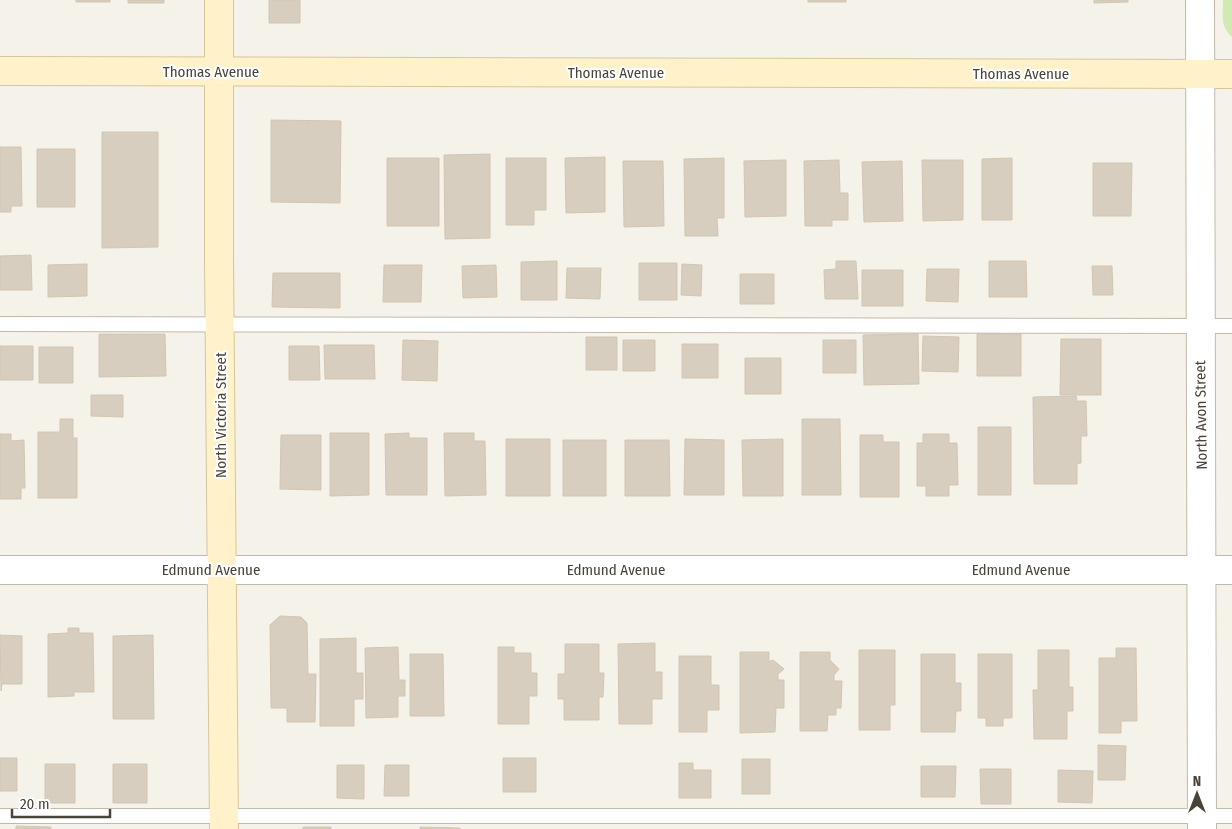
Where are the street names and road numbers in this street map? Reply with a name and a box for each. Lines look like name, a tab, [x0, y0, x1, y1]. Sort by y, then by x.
street label: Thomas Avenue	[163, 63, 259, 81]
street label: Thomas Avenue	[568, 64, 664, 82]
street label: Thomas Avenue	[973, 65, 1069, 83]
street label: North Victoria Street	[212, 352, 230, 478]
street label: North Avon Street	[1191, 360, 1211, 470]
street label: Edmund Avenue	[162, 561, 260, 579]
street label: Edmund Avenue	[567, 561, 665, 579]
street label: Edmund Avenue	[972, 561, 1070, 579]

